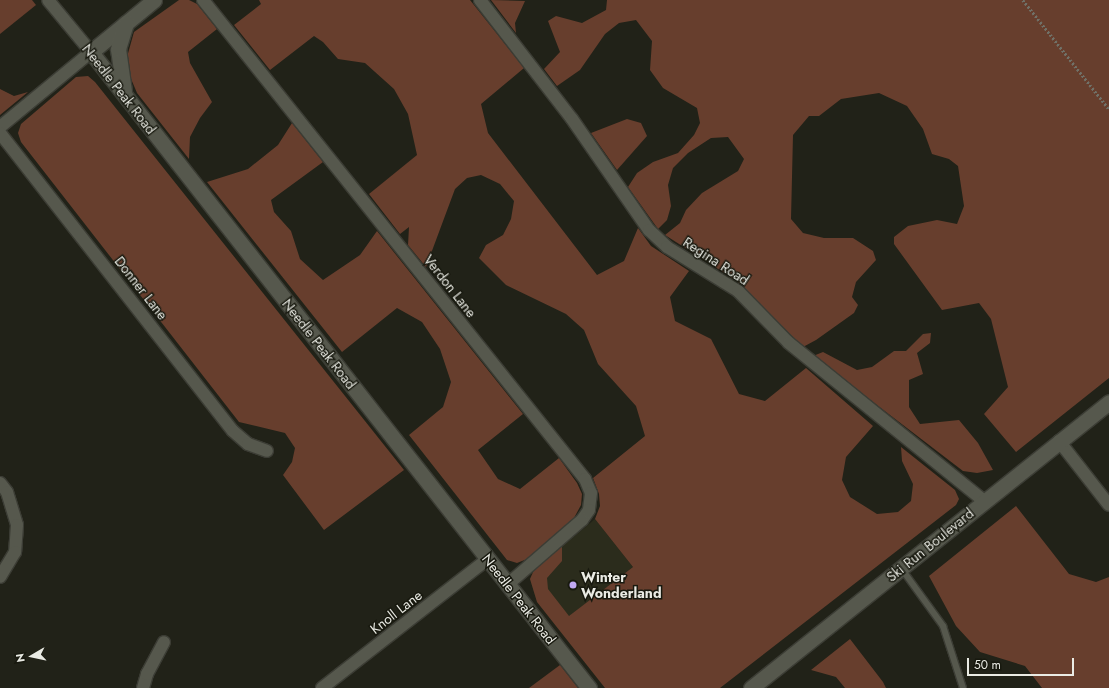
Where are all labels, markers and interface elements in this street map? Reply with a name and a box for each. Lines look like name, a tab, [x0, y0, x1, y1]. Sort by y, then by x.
street label: Needle Peak Road	[79, 41, 159, 137]
street label: Regina Road	[680, 233, 752, 289]
street label: Verdon Lane	[420, 251, 480, 321]
street label: Donner Lane	[111, 253, 171, 323]
street label: Needle Peak Road	[279, 296, 359, 392]
street label: Ski Run Boulevard	[883, 505, 977, 585]
street label: Needle Peak Road	[479, 551, 559, 647]
place label: Winter Wonderland	[581, 569, 662, 602]
marker: Winter Wonderland	[568, 580, 578, 590]
street label: Knoll Lane	[367, 587, 425, 637]
north arrow	[12, 636, 52, 676]
scale bar	[969, 650, 1076, 676]
text: N	[12, 652, 29, 663]
text: 50 m	[974, 656, 1001, 674]

